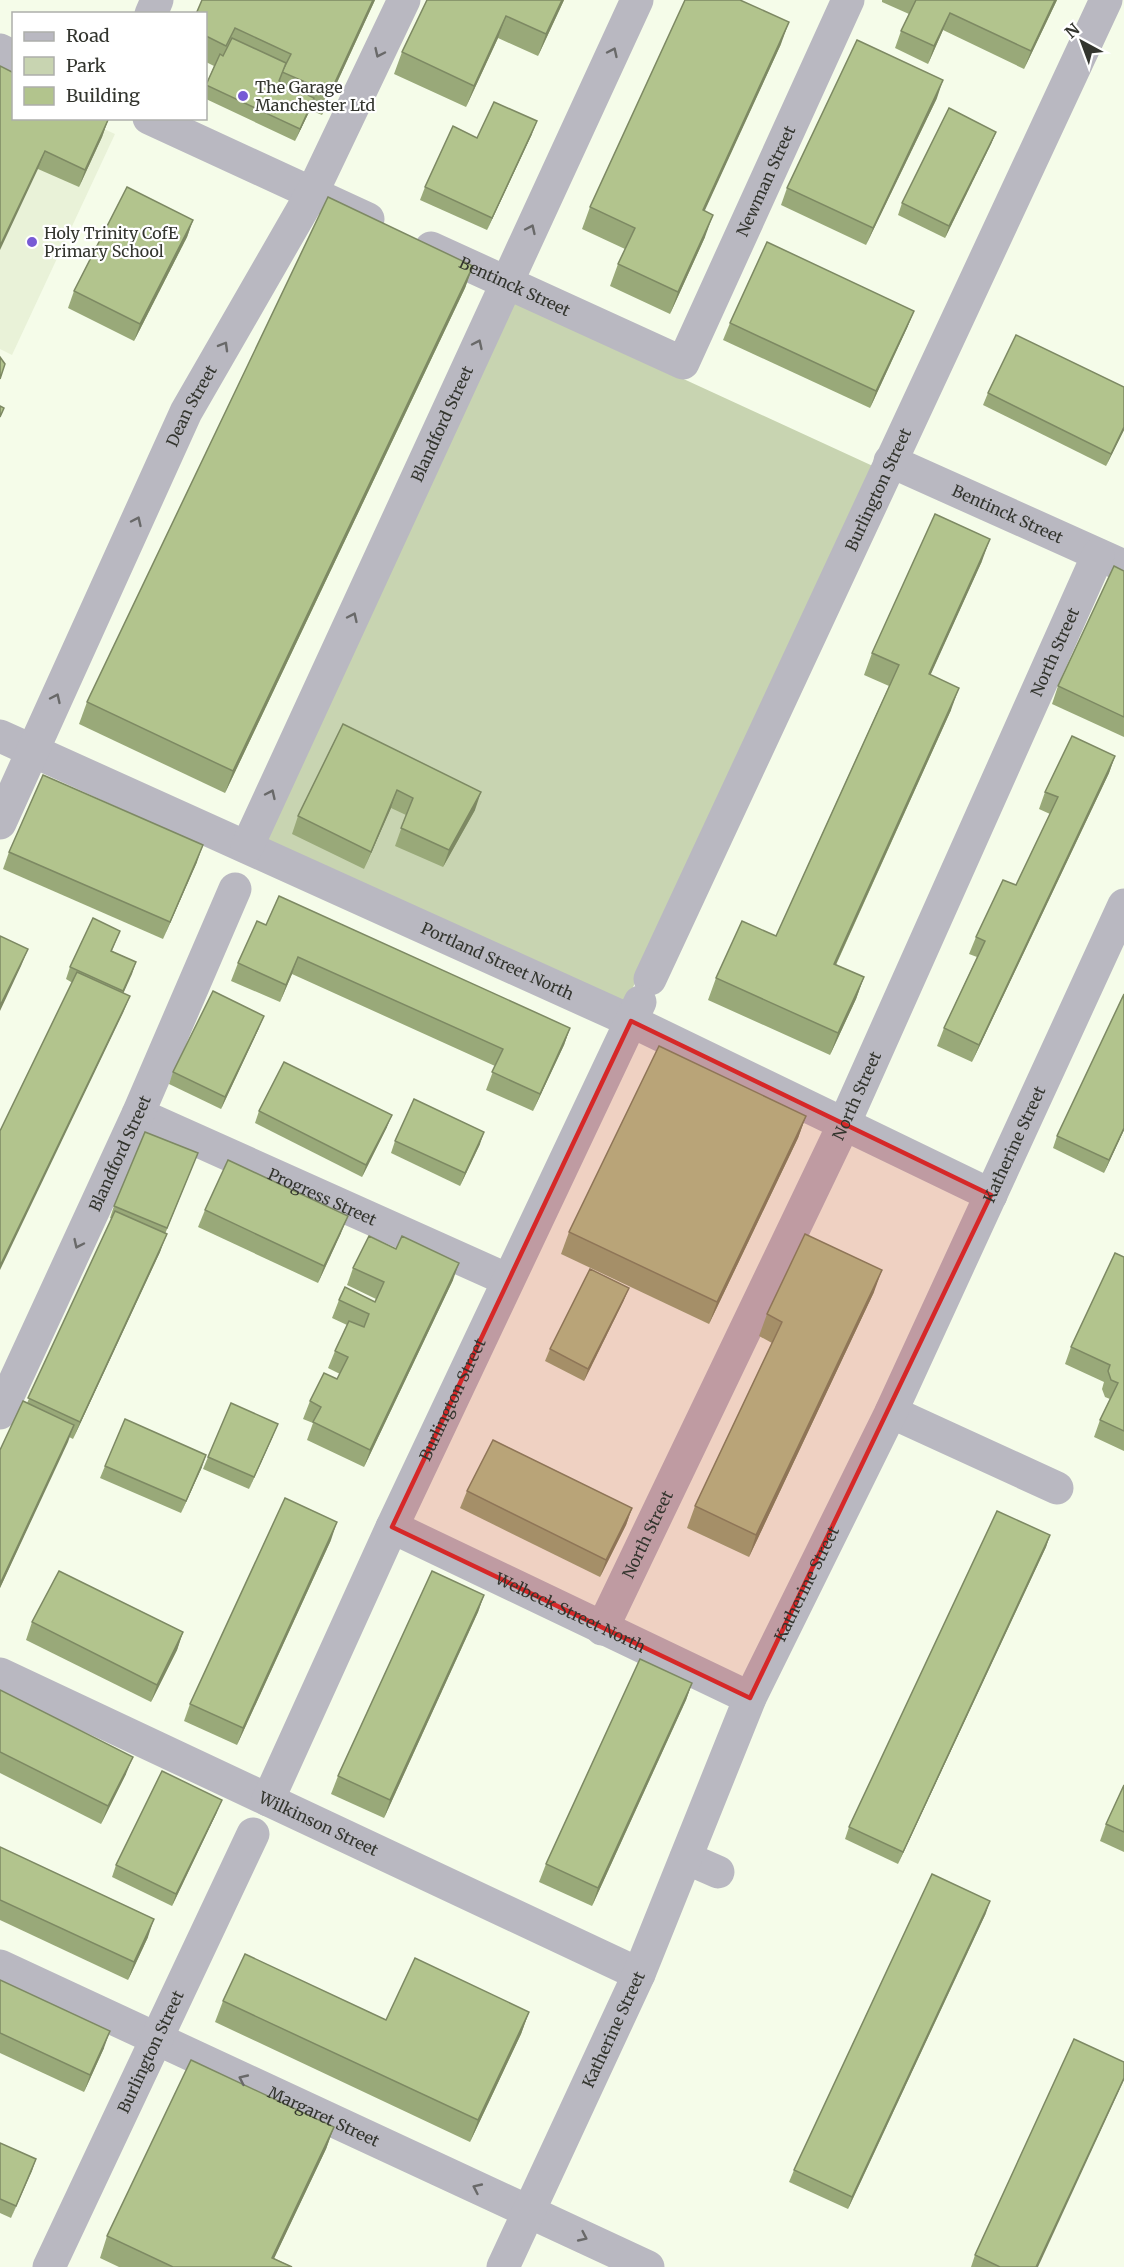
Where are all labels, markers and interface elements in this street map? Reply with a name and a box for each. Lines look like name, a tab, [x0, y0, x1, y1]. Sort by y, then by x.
legend	[12, 12, 207, 120]
north arrow	[1052, 12, 1112, 72]
text: N	[1061, 19, 1084, 42]
text: Road	[66, 24, 110, 47]
one-way arrow	[374, 46, 386, 57]
one-way arrow	[605, 47, 617, 58]
text: Park	[66, 54, 107, 77]
place label: The Garage Manchester Ltd	[255, 77, 376, 115]
text: Building	[66, 84, 140, 107]
marker: The Garage Manchester Ltd	[236, 89, 250, 103]
street label: Newman Street	[732, 122, 800, 239]
place label: Holy Trinity CofE Primary School	[44, 223, 179, 261]
one-way arrow	[524, 225, 536, 236]
marker: Holy Trinity CofE Primary School	[25, 235, 39, 249]
street label: Bentinck Street	[456, 252, 574, 320]
one-way arrow	[471, 340, 483, 351]
one-way arrow	[217, 342, 228, 352]
street label: Dean Street	[162, 361, 221, 450]
street label: Blandford Street	[407, 362, 478, 485]
street label: Burlington Street	[841, 424, 916, 554]
street label: Bentinck Street	[949, 480, 1067, 548]
one-way arrow	[129, 516, 141, 527]
street label: North Street	[1026, 604, 1084, 699]
one-way arrow	[345, 612, 357, 623]
one-way arrow	[49, 693, 61, 704]
one-way arrow	[264, 789, 276, 800]
street label: Portland Street North	[418, 918, 577, 1004]
street label: North Street	[828, 1048, 885, 1143]
street label: Katherine Street	[979, 1082, 1050, 1206]
street label: Blandford Street	[84, 1092, 155, 1214]
street label: Progress Street	[265, 1164, 380, 1230]
one-way arrow	[73, 1237, 85, 1248]
street label: Burlington Street	[415, 1334, 490, 1464]
street label: North Street	[618, 1486, 677, 1582]
street label: Katherine Street	[770, 1522, 844, 1645]
street label: Welbeck Street North	[491, 1568, 649, 1657]
street label: Wilkinson Street	[255, 1787, 382, 1860]
street label: Katherine Street	[578, 1967, 649, 2091]
street label: Burlington Street	[113, 1986, 188, 2116]
one-way arrow	[238, 2075, 249, 2087]
street label: Margaret Street	[265, 2082, 383, 2151]
one-way arrow	[472, 2183, 483, 2195]
one-way arrow	[577, 2230, 588, 2242]

